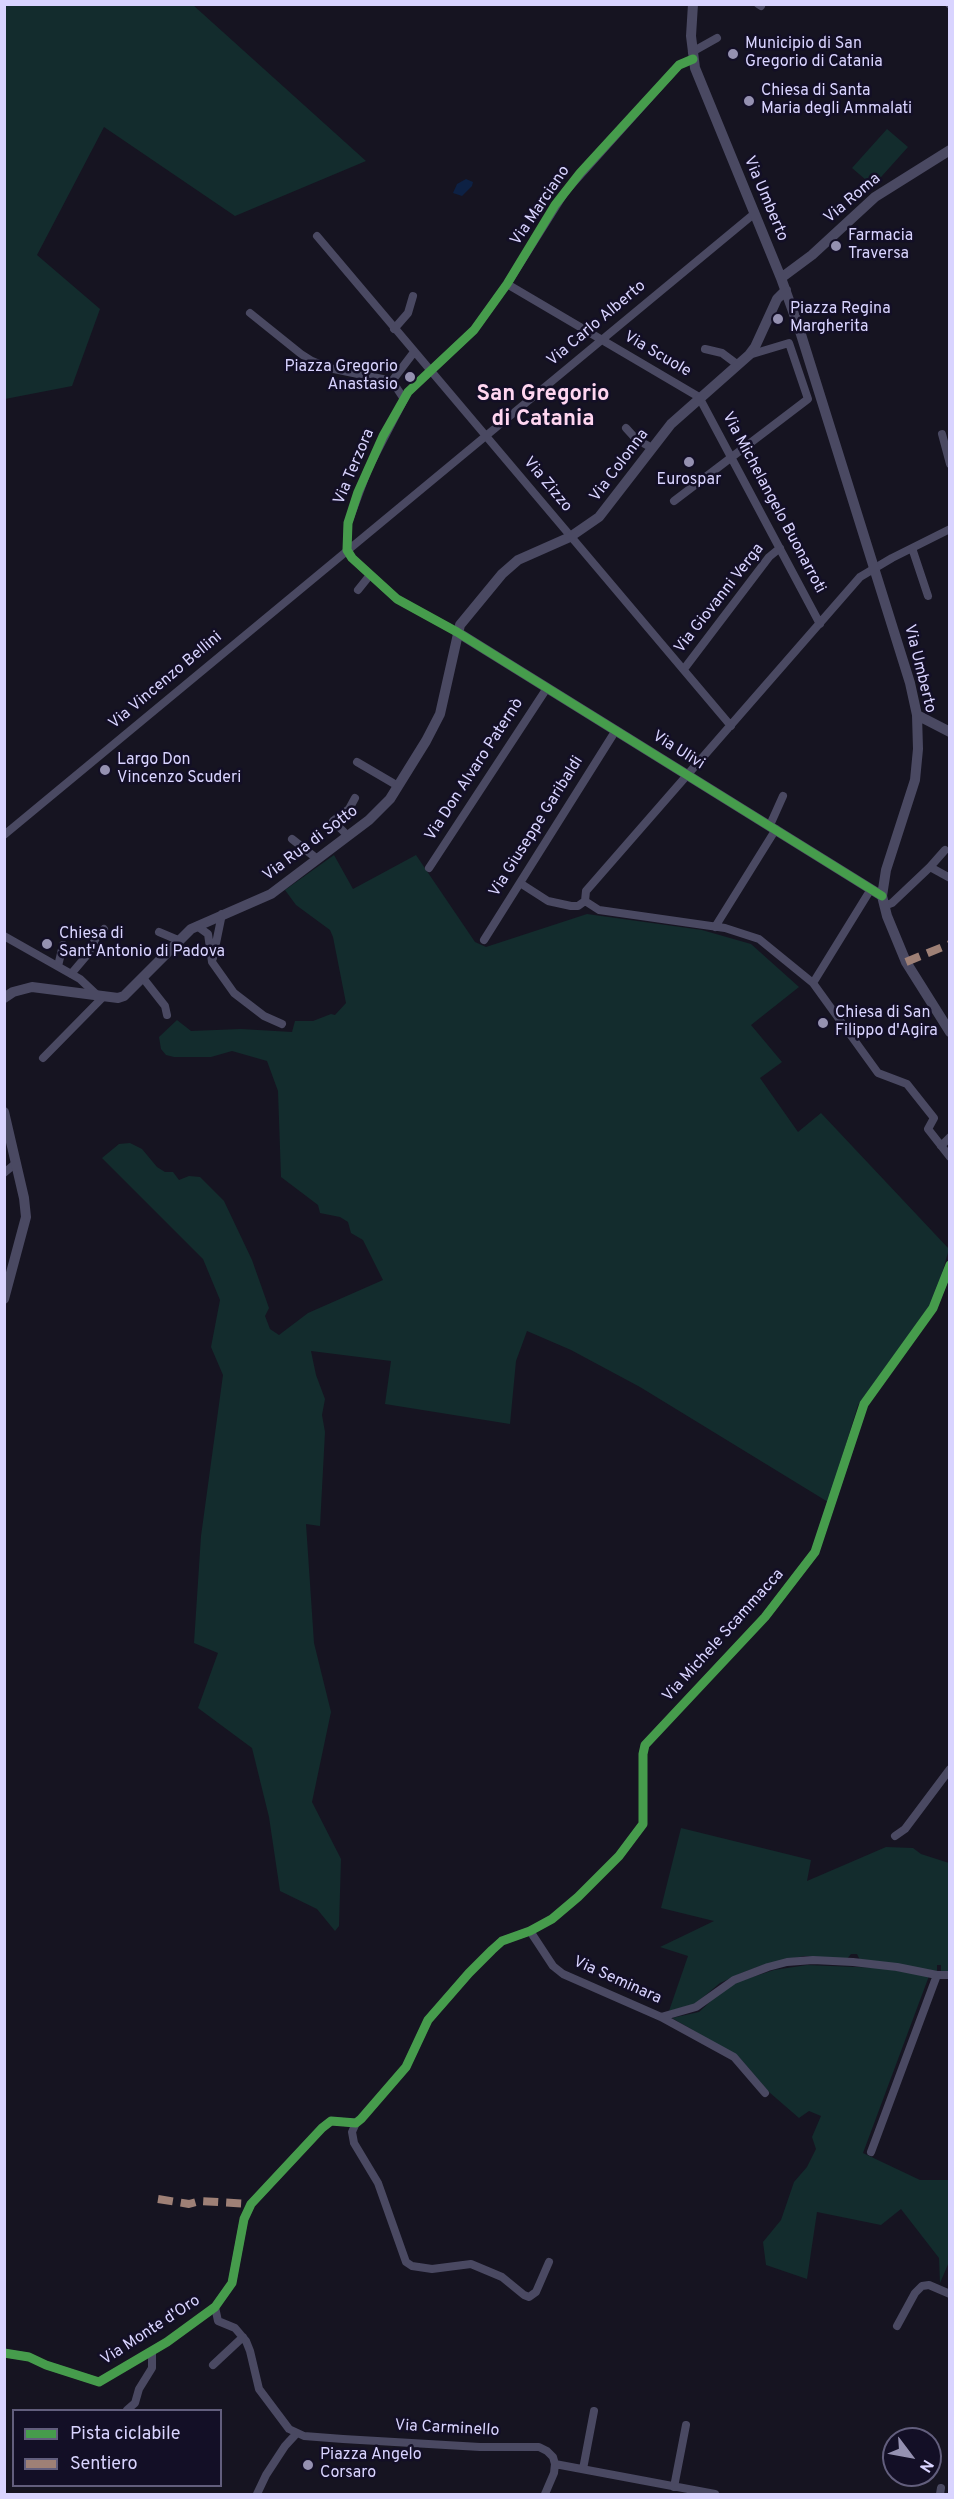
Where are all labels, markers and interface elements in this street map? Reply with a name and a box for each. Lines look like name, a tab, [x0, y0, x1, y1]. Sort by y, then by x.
place label: Municipio di San Gregorio di Catania	[745, 35, 883, 73]
marker: Municipio di San Gregorio di Catania	[726, 47, 740, 61]
place label: Chiesa di Santa Maria degli Ammalati	[761, 82, 912, 120]
marker: Chiesa di Santa Maria degli Ammalati	[742, 94, 756, 108]
street label: Via Umberto	[738, 154, 792, 244]
street label: Via Marciano	[507, 162, 575, 250]
street label: Via Roma	[821, 170, 885, 228]
place label: Farmacia Traversa	[848, 227, 913, 265]
marker: Farmacia Traversa	[829, 239, 843, 253]
street label: Via Carlo Alberto	[544, 277, 650, 371]
place label: Piazza Regina Margherita	[790, 300, 891, 338]
marker: Piazza Regina Margherita	[771, 312, 785, 326]
street label: Via Scuole	[620, 328, 694, 382]
place label: Piazza Gregorio Anastasio	[284, 358, 398, 396]
marker: Piazza Gregorio Anastasio	[403, 370, 417, 384]
district label: San Gregorio di Catania	[476, 383, 610, 434]
street label: Via Michelangelo Buonarroti	[717, 409, 829, 597]
street label: Via Terzora	[330, 426, 380, 508]
street label: Via Colonna	[587, 426, 653, 506]
street label: Via Zizzo	[518, 454, 576, 516]
marker: Eurospar	[682, 455, 696, 469]
place label: Eurospar	[657, 471, 721, 491]
street label: Via Giovanni Verga	[671, 540, 769, 658]
street label: Via Umberto	[899, 623, 939, 715]
street label: Via Vincenzo Bellini	[106, 628, 226, 734]
street label: Via Don Alvaro Paternò	[422, 695, 528, 845]
street label: Via Ulivi	[648, 727, 708, 775]
place label: Largo Don Vincenzo Scuderi	[117, 751, 241, 789]
street label: Via Giuseppe Garibaldi	[486, 753, 588, 901]
marker: Largo Don Vincenzo Scuderi	[98, 763, 112, 777]
street label: Via Rua di Sotto	[260, 802, 362, 886]
place label: Chiesa di Sant'Antonio di Padova	[59, 925, 225, 963]
marker: Chiesa di Sant'Antonio di Padova	[40, 937, 54, 951]
place label: Chiesa di San Filippo d'Agira	[835, 1004, 938, 1042]
marker: Chiesa di San Filippo d'Agira	[816, 1016, 830, 1030]
street label: Via Michele Scammacca	[659, 1566, 789, 1706]
street label: Via Seminara	[570, 1953, 664, 2009]
street label: Via Monte d'Oro	[98, 2292, 204, 2370]
legend	[12, 2409, 222, 2487]
street label: Via Carminello	[394, 2417, 500, 2441]
text: Pista ciclabile	[70, 2423, 180, 2446]
north arrow	[882, 2427, 942, 2487]
place label: Piazza Angelo Corsaro	[320, 2446, 422, 2484]
text: Sentiero	[70, 2453, 138, 2476]
text: N	[914, 2455, 937, 2476]
marker: Piazza Angelo Corsaro	[301, 2458, 315, 2472]

